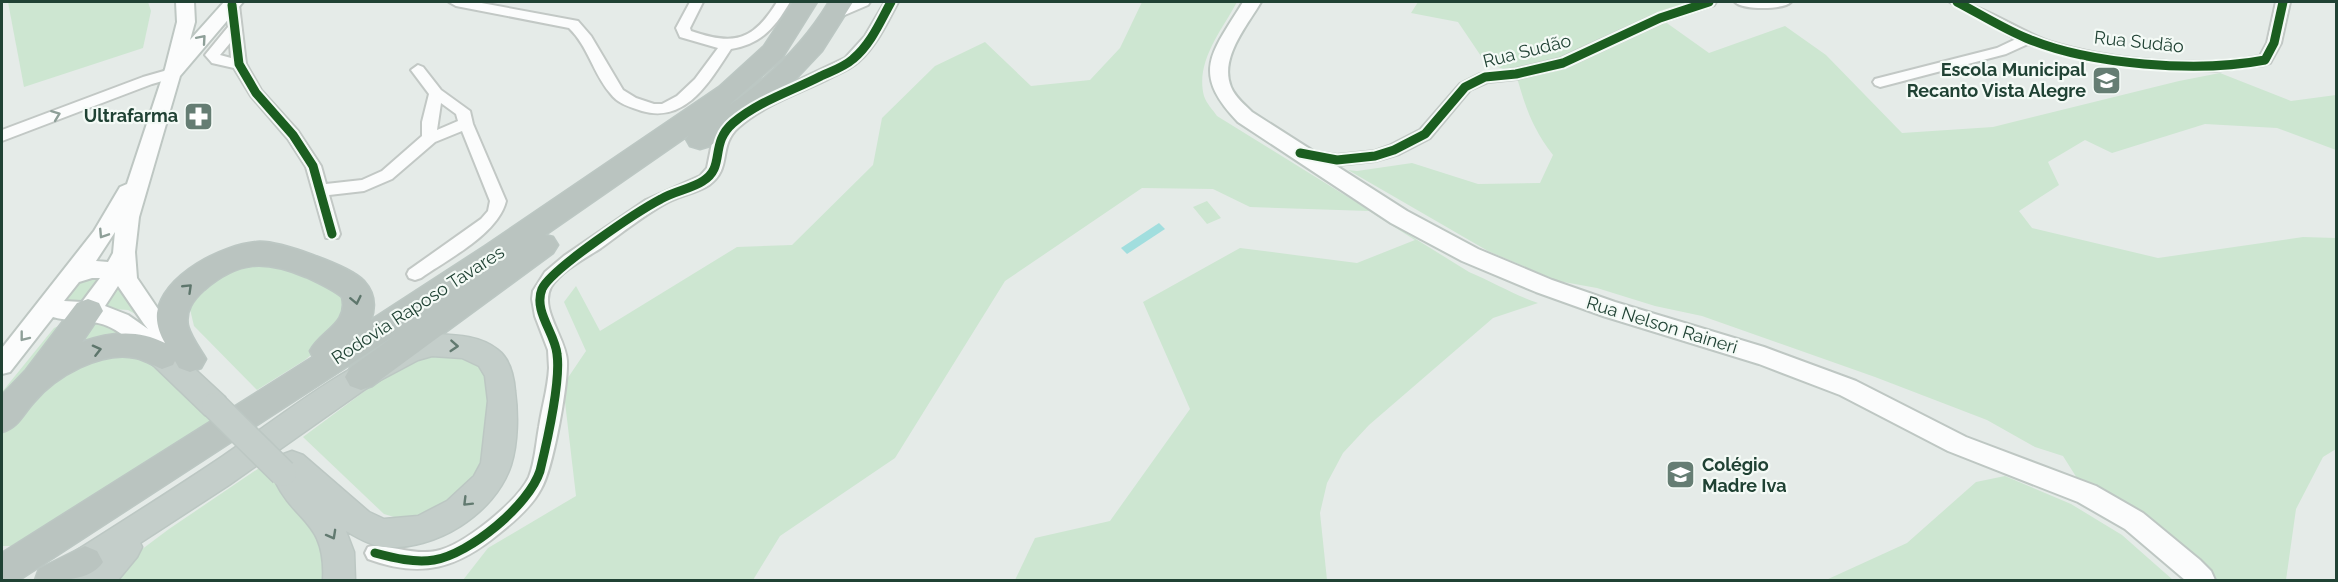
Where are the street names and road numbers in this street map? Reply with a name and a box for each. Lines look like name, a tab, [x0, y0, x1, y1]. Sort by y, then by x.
street label: Rua Sudão	[2093, 26, 2185, 57]
street label: Rua Sudão	[1481, 29, 1573, 72]
street label: Rodovia Raposo Tavares	[328, 241, 508, 368]
street label: Rua Nelson Raineri	[1584, 292, 1740, 358]

